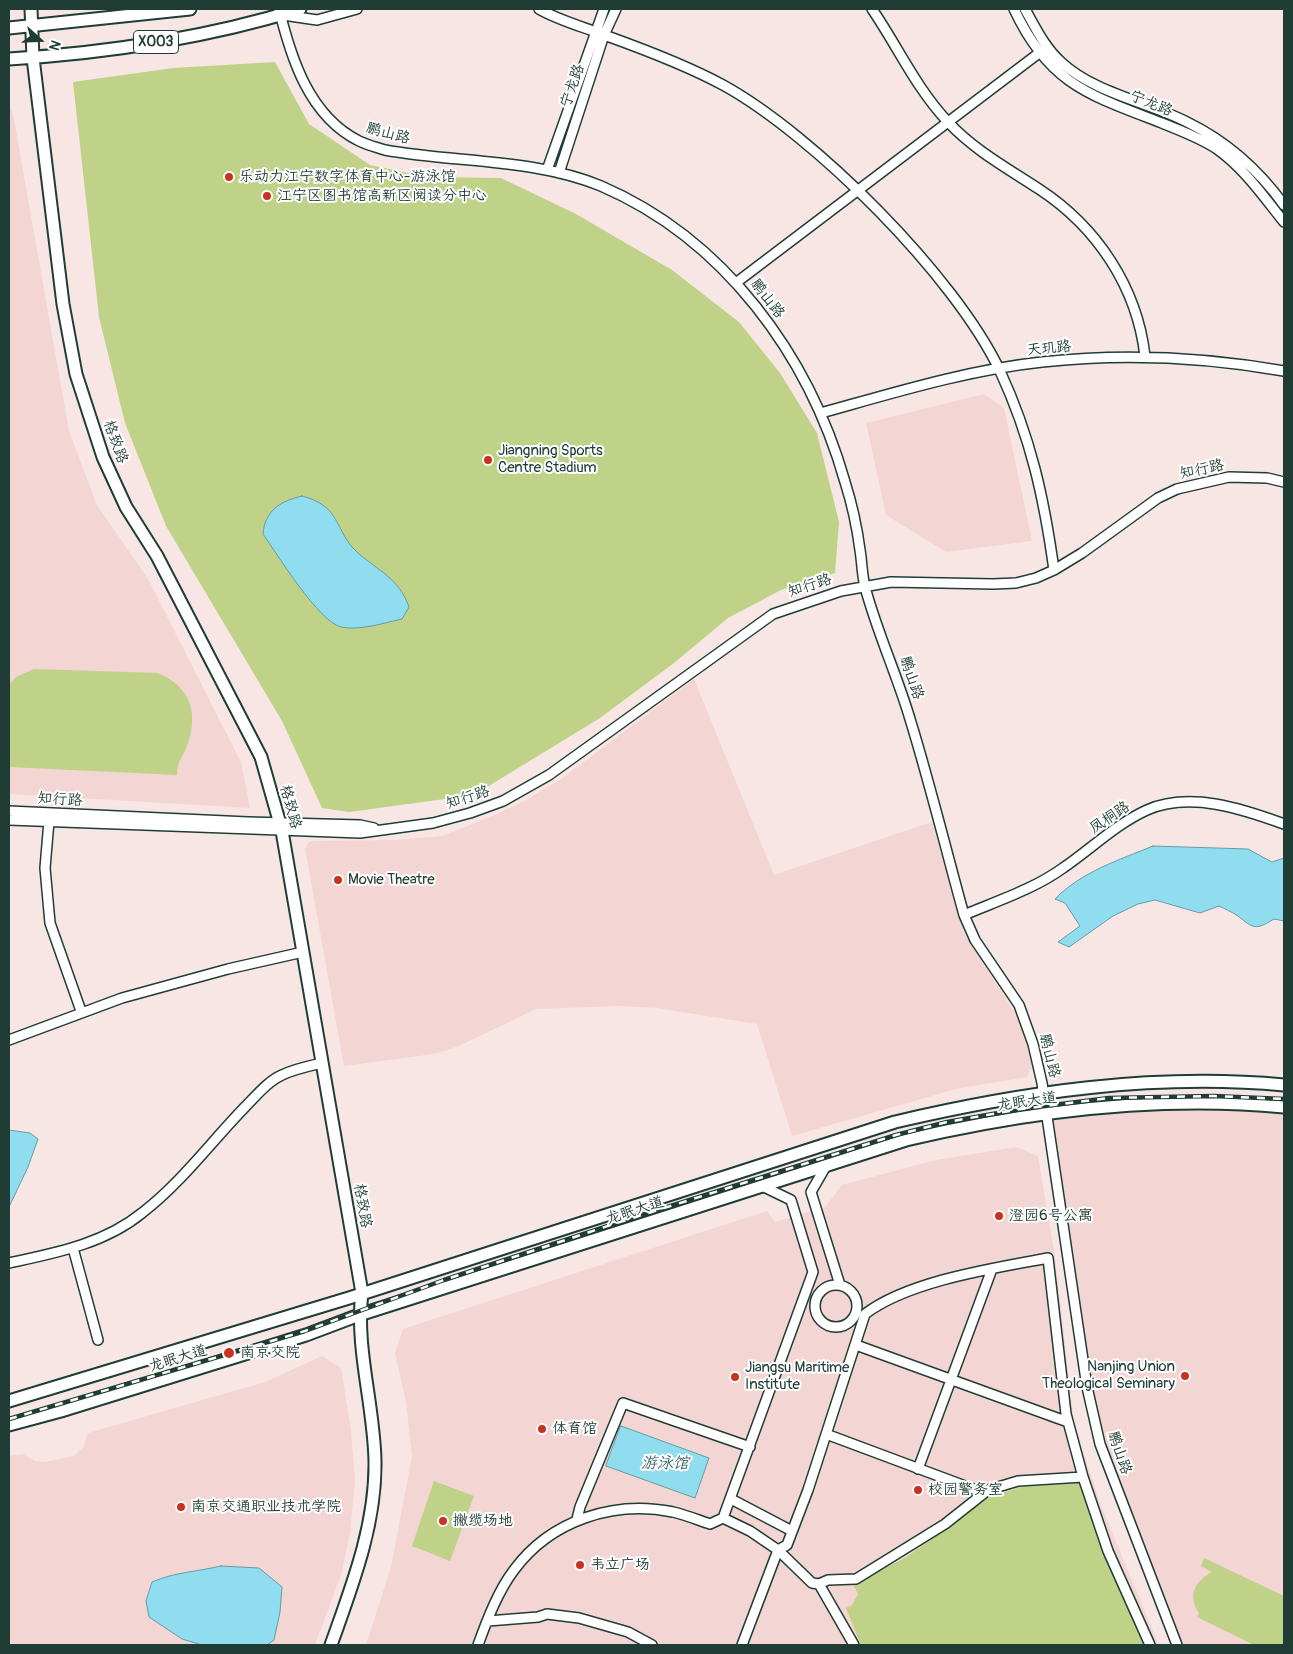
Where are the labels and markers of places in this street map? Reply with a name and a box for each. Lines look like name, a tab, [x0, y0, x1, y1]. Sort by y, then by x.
place label: 乐动力江宁数字体育中心-游泳馆	[239, 168, 455, 186]
marker: 乐动力江宁数字体育中心-游泳馆	[223, 171, 235, 183]
place label: 江宁区图书馆高新区阅读分中心	[277, 187, 487, 205]
marker: 江宁区图书馆高新区阅读分中心	[261, 190, 273, 202]
place label: Jiangning Sports Centre Stadium	[498, 442, 603, 477]
marker: Jiangning Sports Centre Stadium	[482, 454, 494, 466]
place label: Movie Theatre	[348, 871, 435, 889]
marker: Movie Theatre	[332, 874, 344, 886]
place label: 澄园6号公寓	[1009, 1207, 1093, 1225]
marker: 澄园6号公寓	[993, 1210, 1005, 1222]
place label: 南京交院	[240, 1344, 300, 1362]
marker: 南京交院	[222, 1346, 236, 1360]
place label: Nanjing Union Theological Seminary	[1042, 1358, 1175, 1393]
place label: Jiangsu Maritime Institute	[745, 1359, 849, 1394]
marker: Nanjing Union Theological Seminary	[1179, 1370, 1191, 1382]
marker: Jiangsu Maritime Institute	[729, 1371, 741, 1383]
place label: 体育馆	[552, 1420, 597, 1438]
marker: 体育馆	[536, 1423, 548, 1435]
place label: 校园警务室	[928, 1481, 1003, 1499]
marker: 校园警务室	[912, 1484, 924, 1496]
place label: 南京交通职业技术学院	[191, 1498, 341, 1516]
marker: 南京交通职业技术学院	[175, 1501, 187, 1513]
place label: 撇缆场地	[453, 1512, 513, 1530]
marker: 撇缆场地	[437, 1515, 449, 1527]
place label: 韦立广场	[590, 1556, 650, 1574]
marker: 韦立广场	[574, 1559, 586, 1571]

